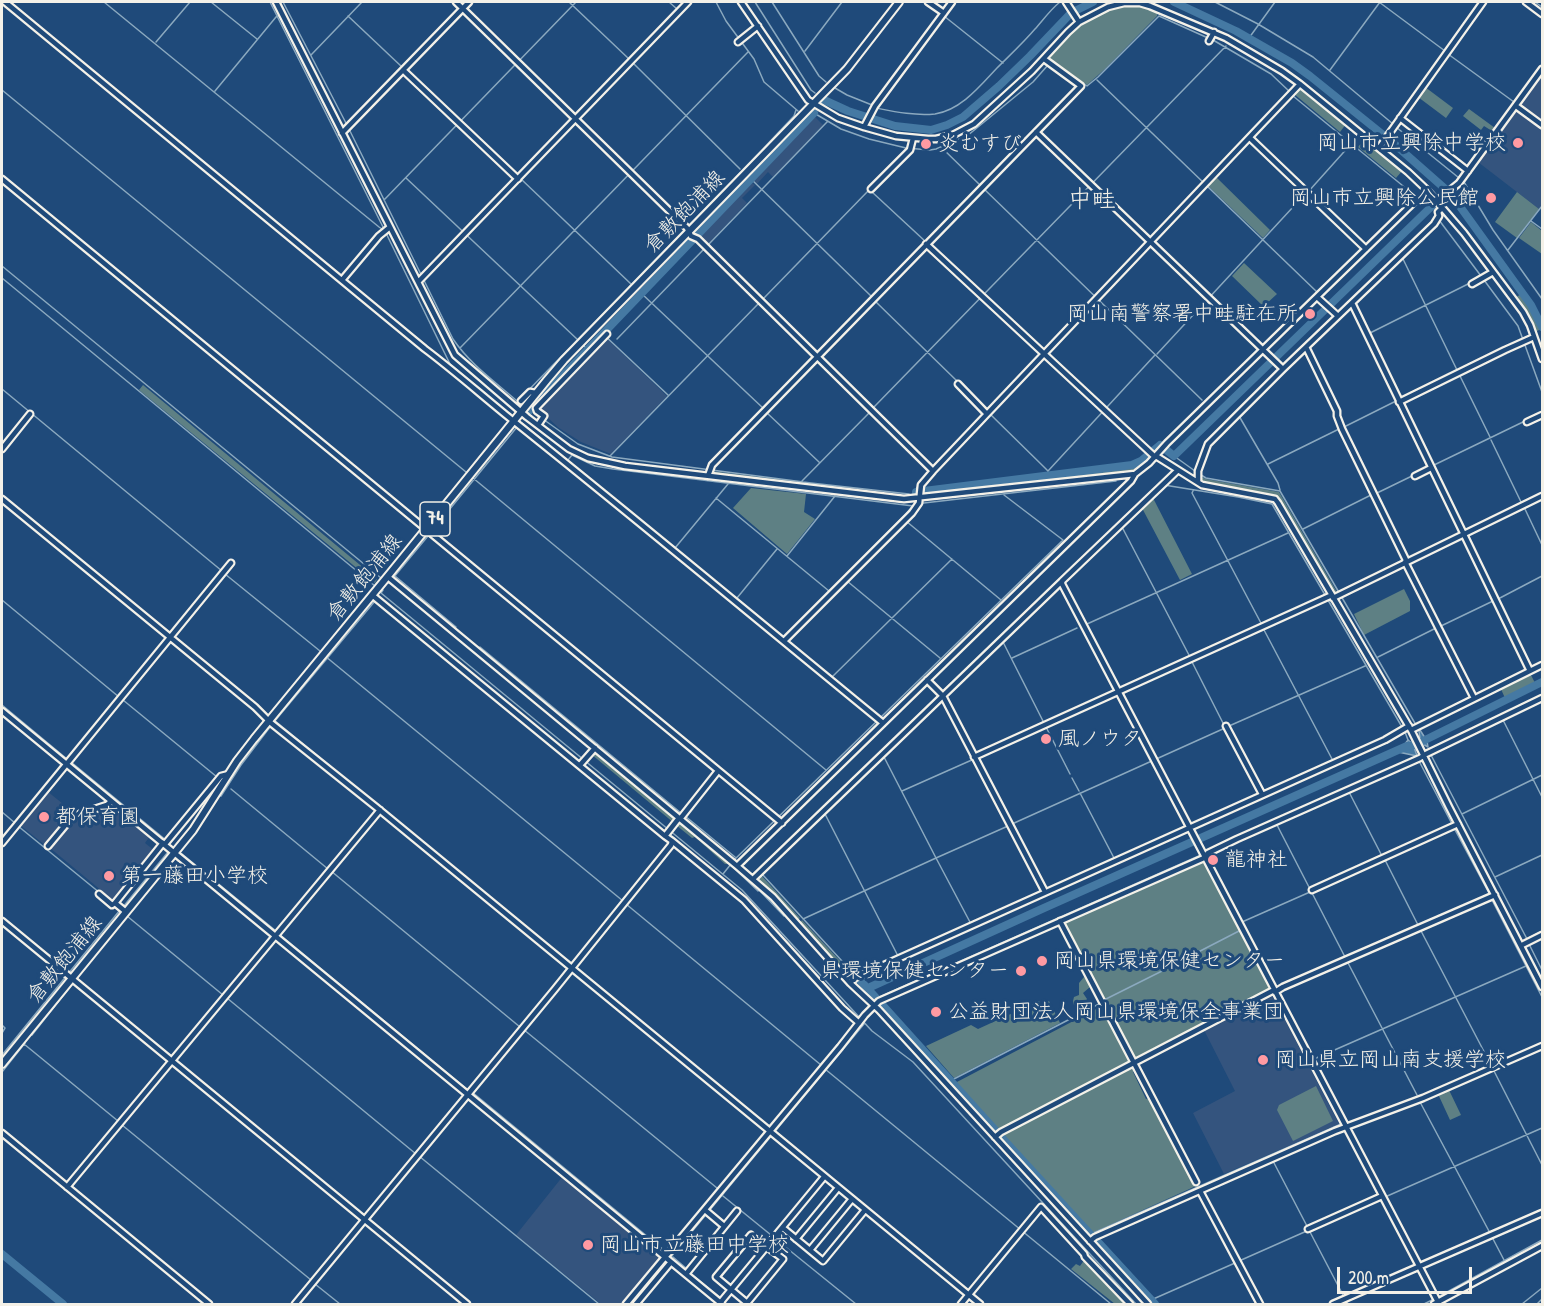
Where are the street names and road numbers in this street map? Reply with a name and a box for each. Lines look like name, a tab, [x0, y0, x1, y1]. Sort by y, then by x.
street label: 倉敷飽浦線	[639, 165, 731, 259]
road number: 74	[420, 502, 450, 536]
street label: 倉敷飽浦線	[322, 529, 408, 627]
street label: 倉敷飽浦線	[22, 911, 108, 1009]

